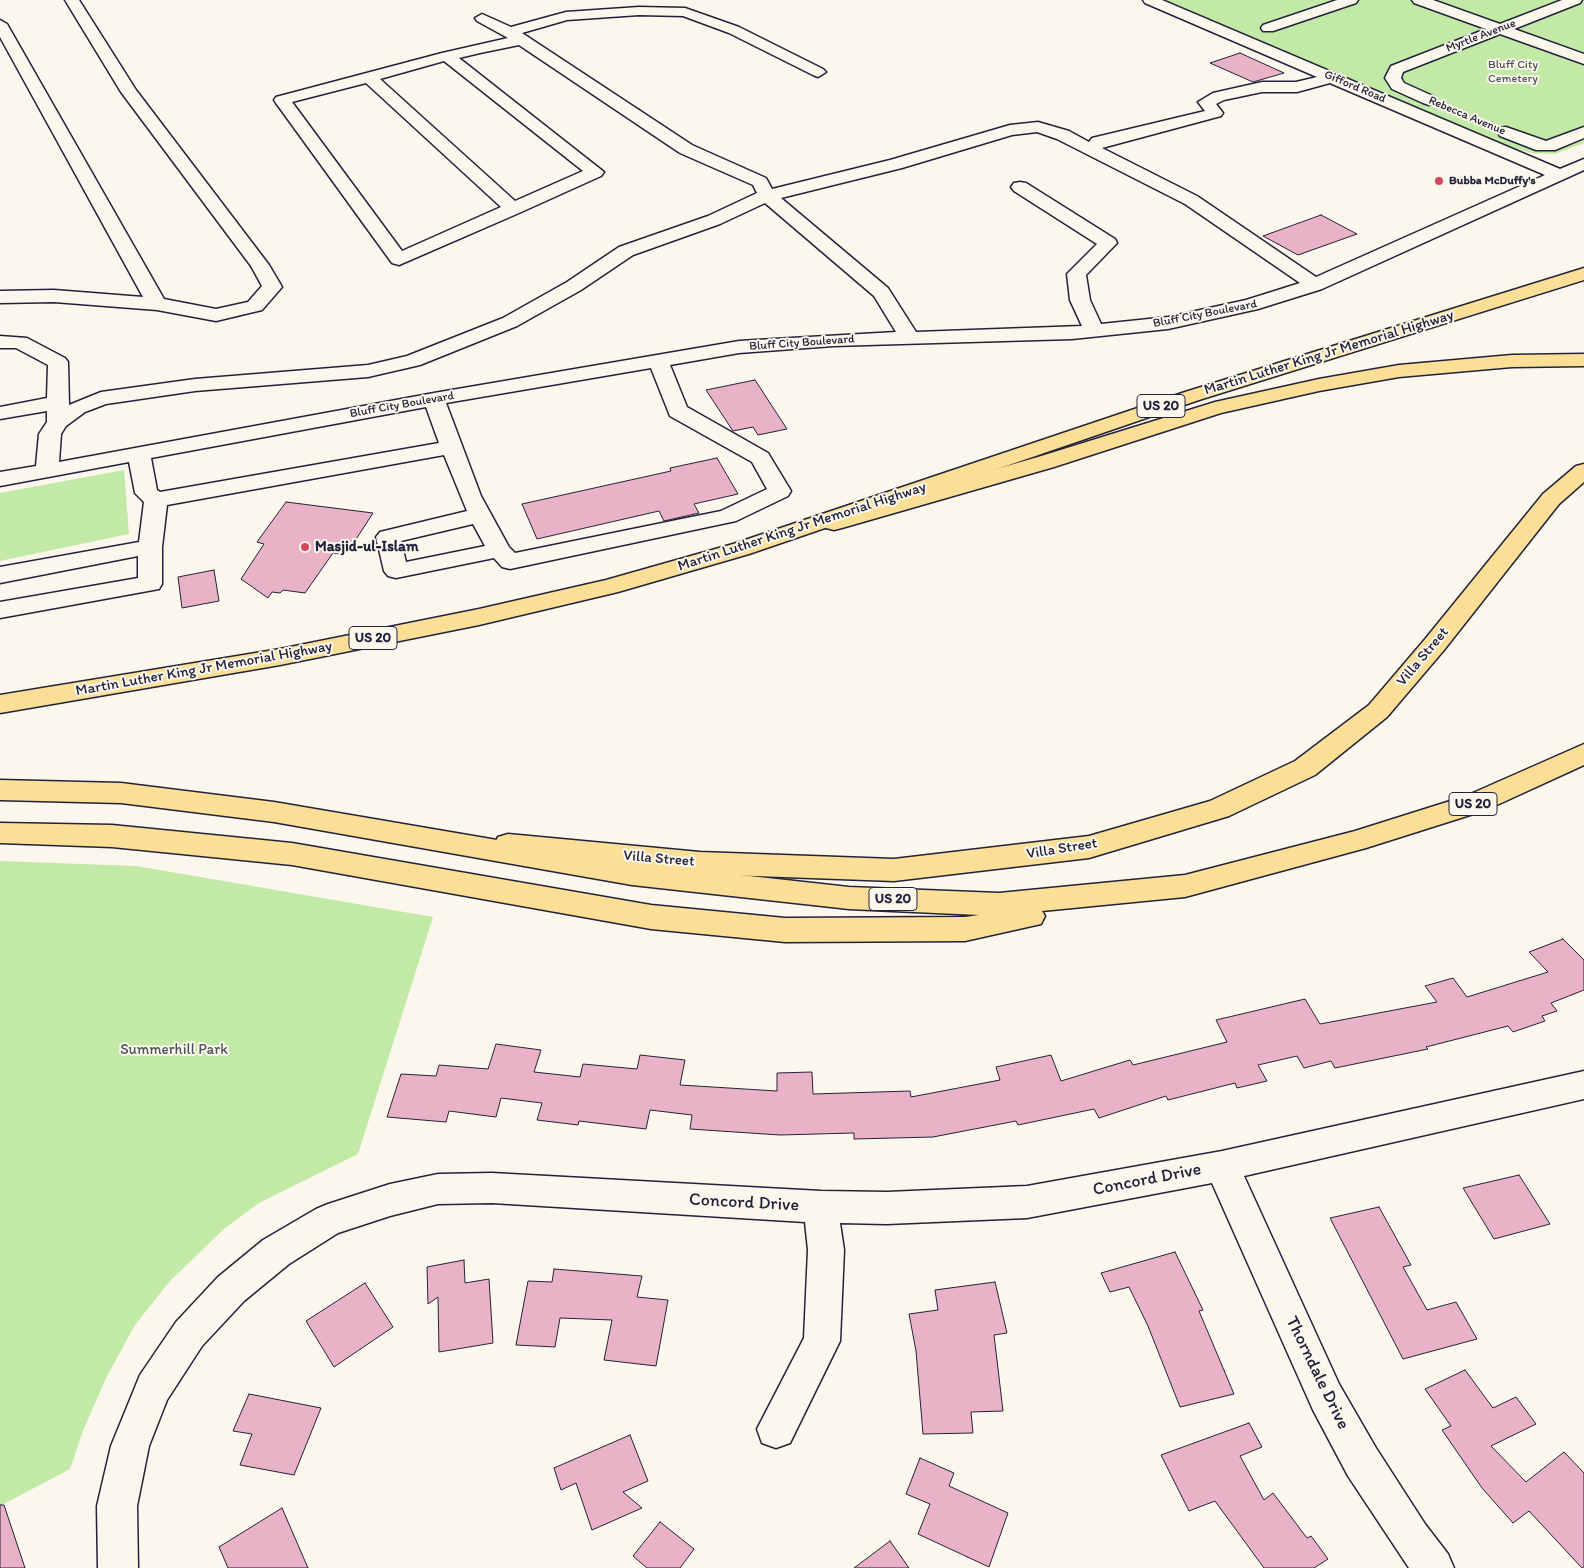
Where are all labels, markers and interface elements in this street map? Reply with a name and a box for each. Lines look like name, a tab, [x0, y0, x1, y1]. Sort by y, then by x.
street label: Myrtle Avenue	[1444, 16, 1518, 56]
park label: Bluff City Cemetery	[1488, 58, 1538, 86]
street label: Gifford Road	[1322, 67, 1388, 107]
street label: Rebecca Avenue	[1426, 93, 1508, 139]
place label: Bubba McDuffy's	[1449, 174, 1536, 188]
marker: Bubba McDuffy's	[1433, 175, 1445, 187]
street label: Bluff City Boulevard	[1152, 297, 1258, 331]
street label: Martin Luther King Jr Memorial Highway	[1202, 306, 1456, 400]
street label: Bluff City Boulevard	[749, 332, 855, 354]
street label: Bluff City Boulevard	[349, 389, 455, 421]
road number: US 20	[1137, 394, 1185, 418]
street label: Martin Luther King Jr Memorial Highway	[675, 478, 929, 576]
place label: Masjid-ul-Islam	[315, 538, 419, 556]
marker: Masjid-ul-Islam	[299, 541, 311, 553]
street label: Villa Street	[1393, 624, 1453, 690]
road number: US 20	[349, 626, 397, 650]
street label: Martin Luther King Jr Memorial Highway	[74, 638, 334, 700]
road number: US 20	[1449, 792, 1497, 816]
street label: Villa Street	[1025, 835, 1099, 863]
street label: Villa Street	[623, 847, 695, 871]
road number: US 20	[869, 888, 917, 911]
park label: Summerhill Park	[120, 1041, 228, 1059]
street label: Concord Drive	[1091, 1159, 1203, 1201]
street label: Concord Drive	[689, 1189, 799, 1217]
street label: Thorndale Drive	[1280, 1313, 1354, 1433]

